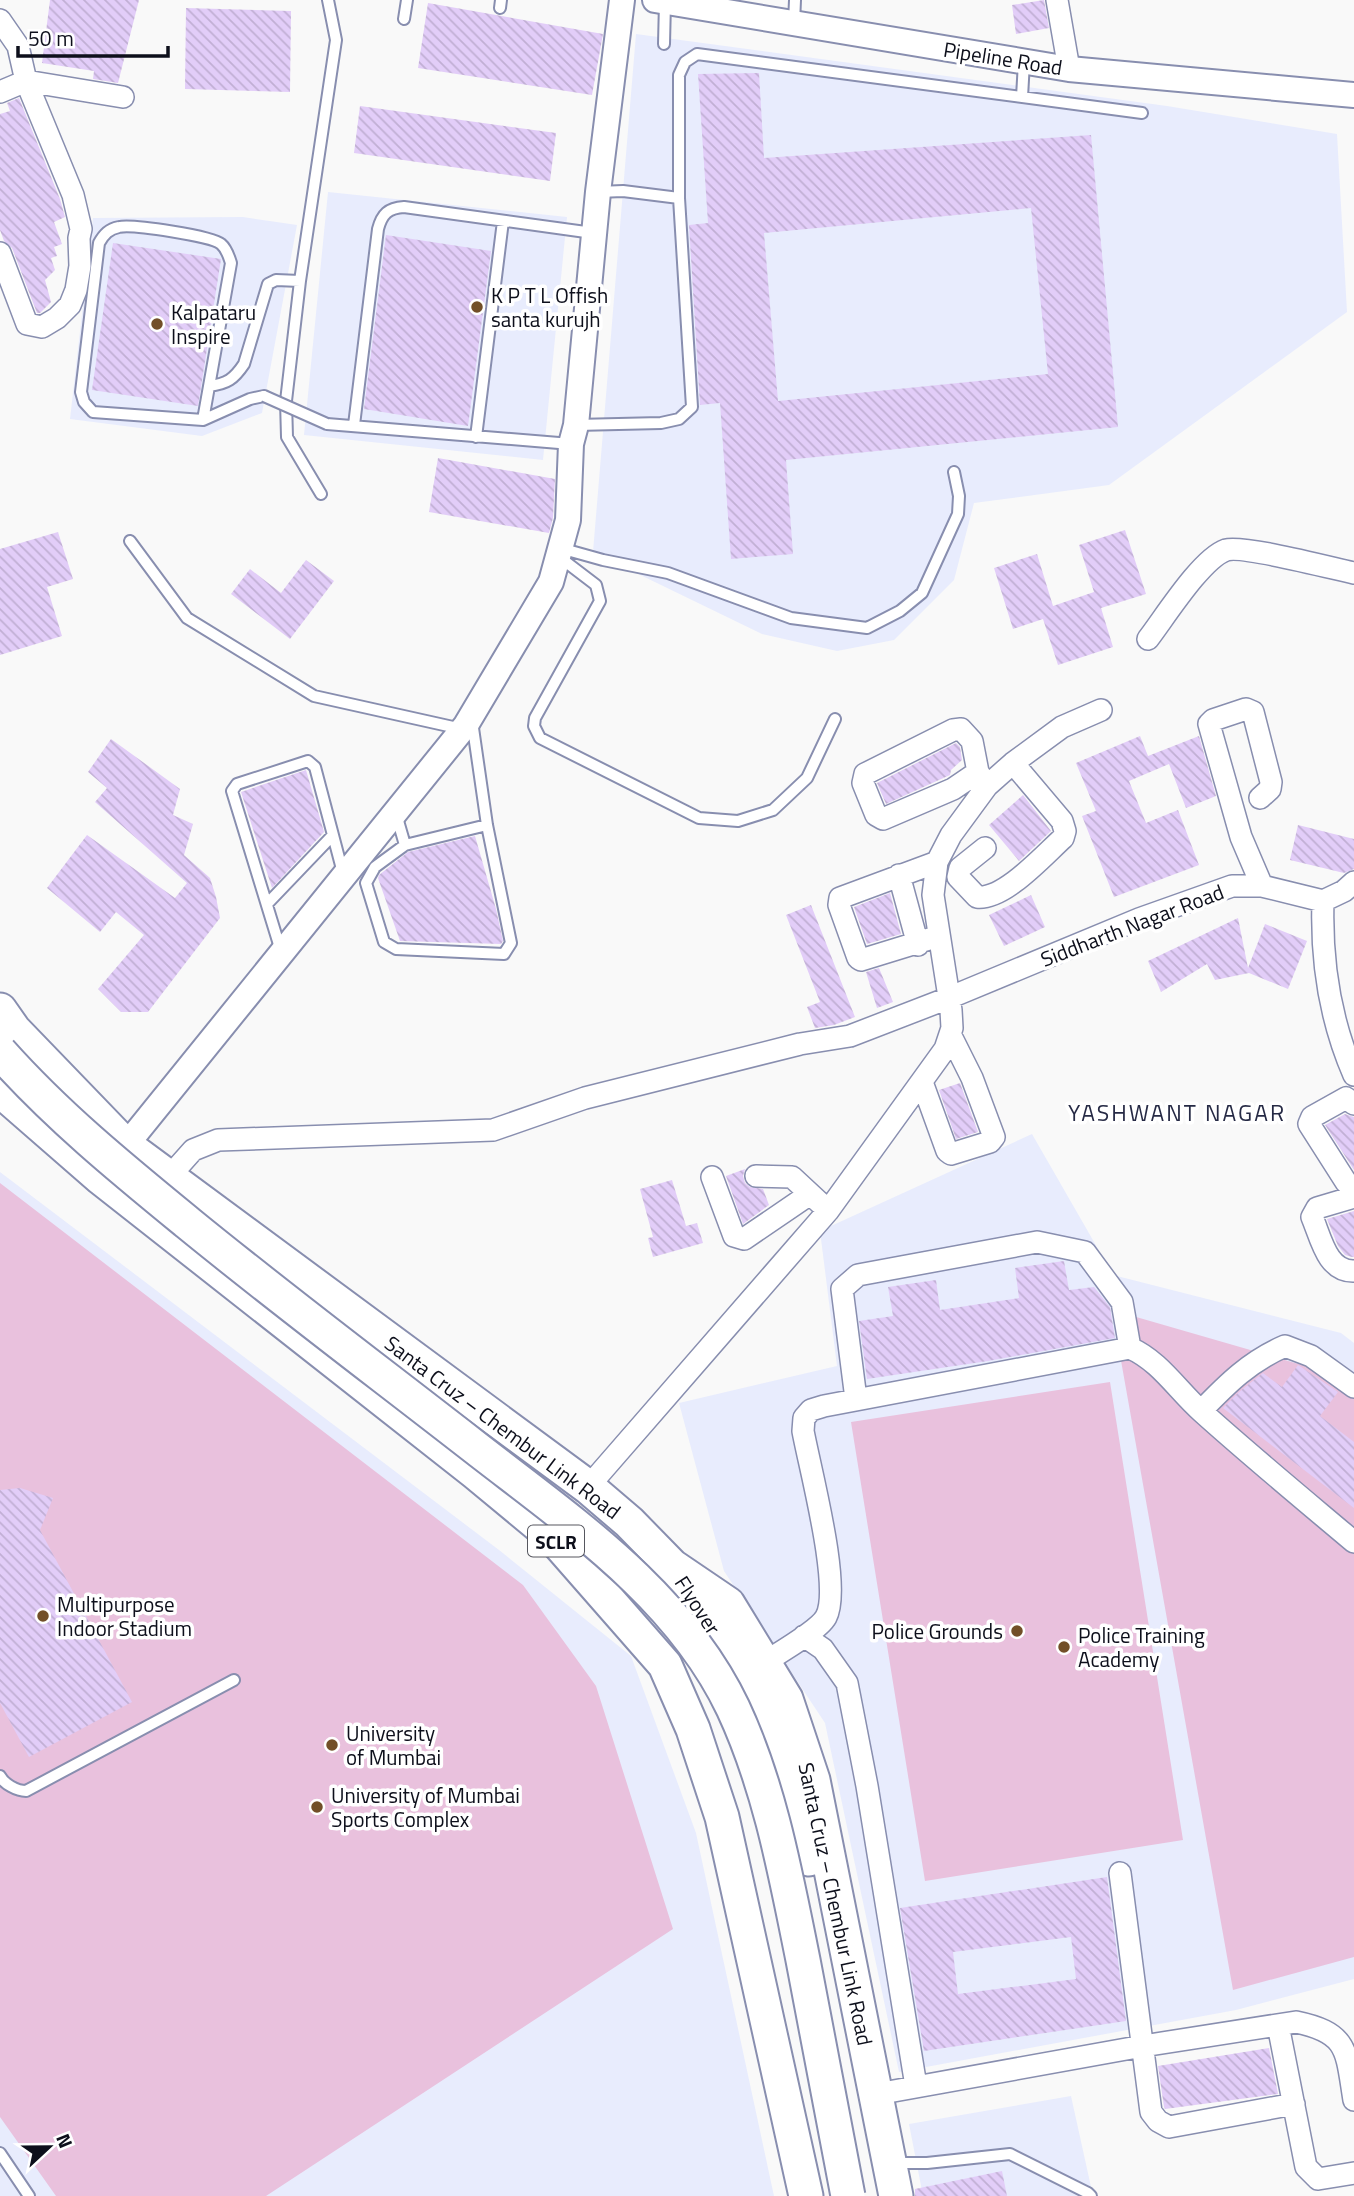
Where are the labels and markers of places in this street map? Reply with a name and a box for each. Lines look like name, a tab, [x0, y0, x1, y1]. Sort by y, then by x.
place label: K P T L Offish santa kurujh	[491, 279, 608, 335]
place label: Kalpataru Inspire	[171, 296, 256, 352]
marker: K P T L Offish santa kurujh	[469, 299, 485, 315]
marker: Kalpataru Inspire	[149, 316, 165, 332]
place label: Multipurpose Indoor Stadium	[57, 1588, 192, 1644]
marker: Multipurpose Indoor Stadium	[35, 1608, 51, 1624]
place label: Police Grounds	[871, 1615, 1003, 1647]
place label: Police Training Academy	[1078, 1619, 1205, 1675]
marker: Police Grounds	[1009, 1623, 1025, 1639]
marker: Police Training Academy	[1056, 1639, 1072, 1655]
place label: University of Mumbai	[346, 1717, 441, 1773]
marker: University of Mumbai	[324, 1737, 340, 1753]
place label: University of Mumbai Sports Complex	[331, 1779, 520, 1835]
marker: University of Mumbai Sports Complex	[309, 1799, 325, 1815]

